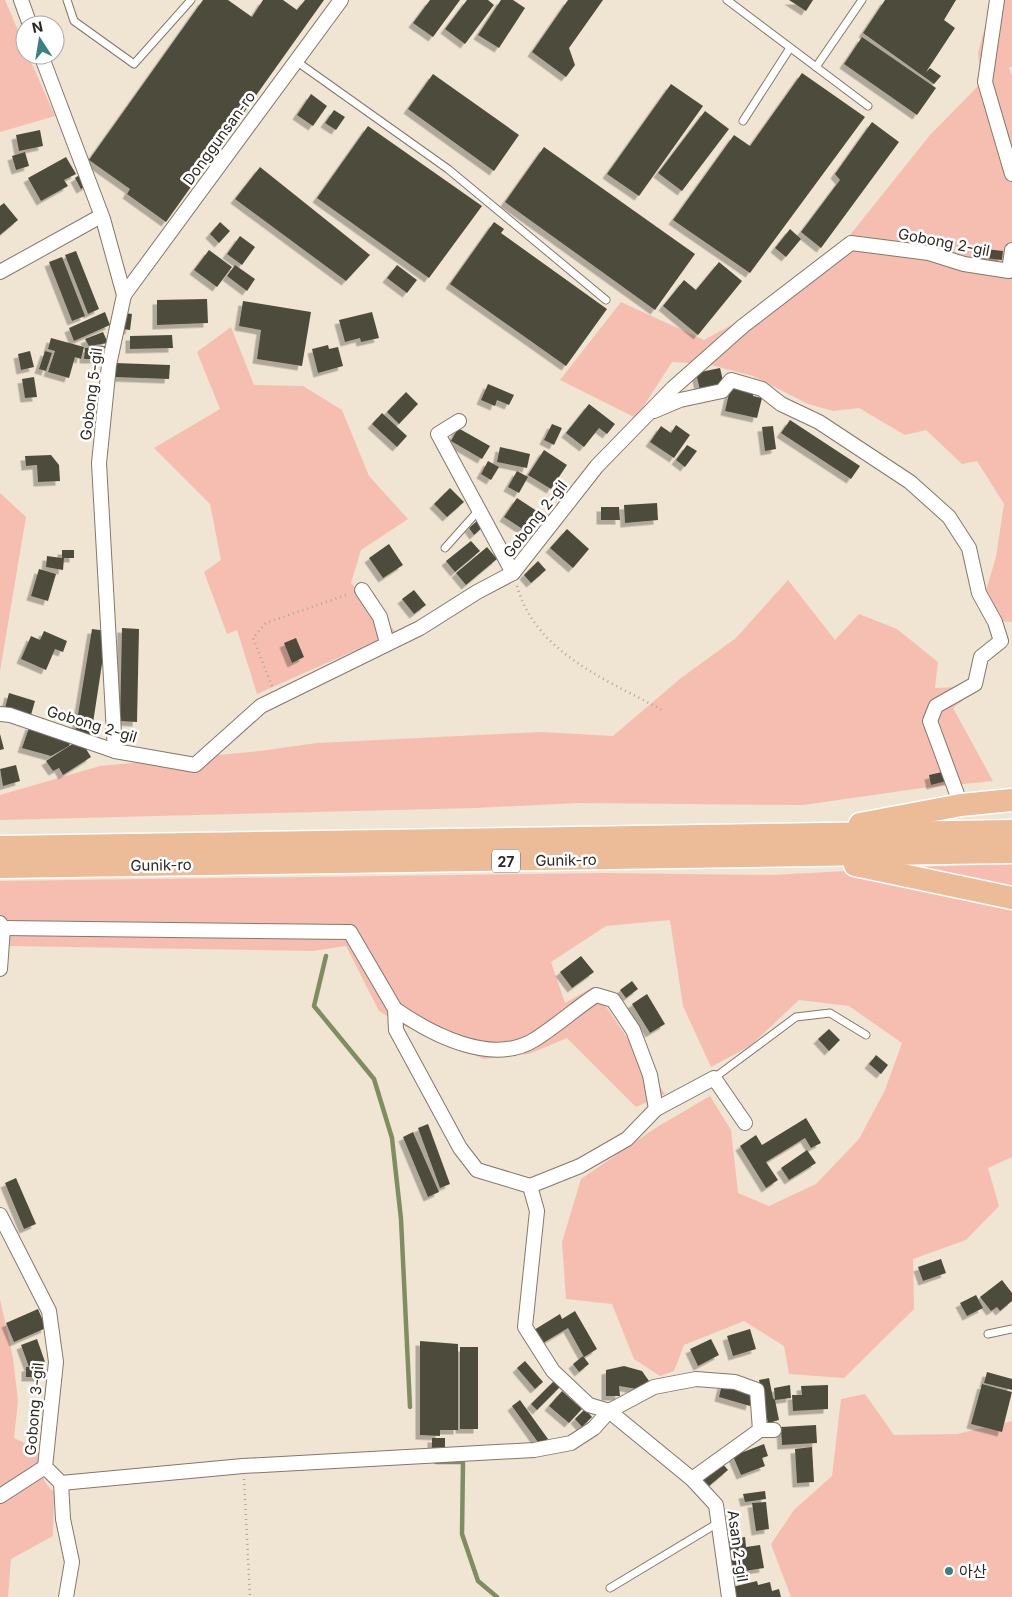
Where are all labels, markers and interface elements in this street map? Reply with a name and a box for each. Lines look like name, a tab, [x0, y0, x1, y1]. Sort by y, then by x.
north arrow	[15, 15, 65, 65]
text: N	[30, 17, 44, 36]
street label: Donggunsan-ro	[179, 87, 259, 189]
street label: Gobong 2-gil	[896, 224, 992, 260]
street label: Gobong 5-gil	[76, 347, 106, 441]
street label: Gobong 2-gil	[499, 476, 571, 562]
street label: Gobong 2-gil	[45, 701, 139, 747]
road number: 27	[492, 849, 520, 872]
street label: Gunik-ro	[535, 850, 597, 870]
street label: Gunik-ro	[130, 855, 192, 875]
street label: Gobong 3-gil	[20, 1362, 48, 1456]
street label: Asan 2-gil	[724, 1509, 752, 1583]
place label: 아산	[959, 1562, 987, 1581]
marker: 아산	[943, 1565, 955, 1577]

